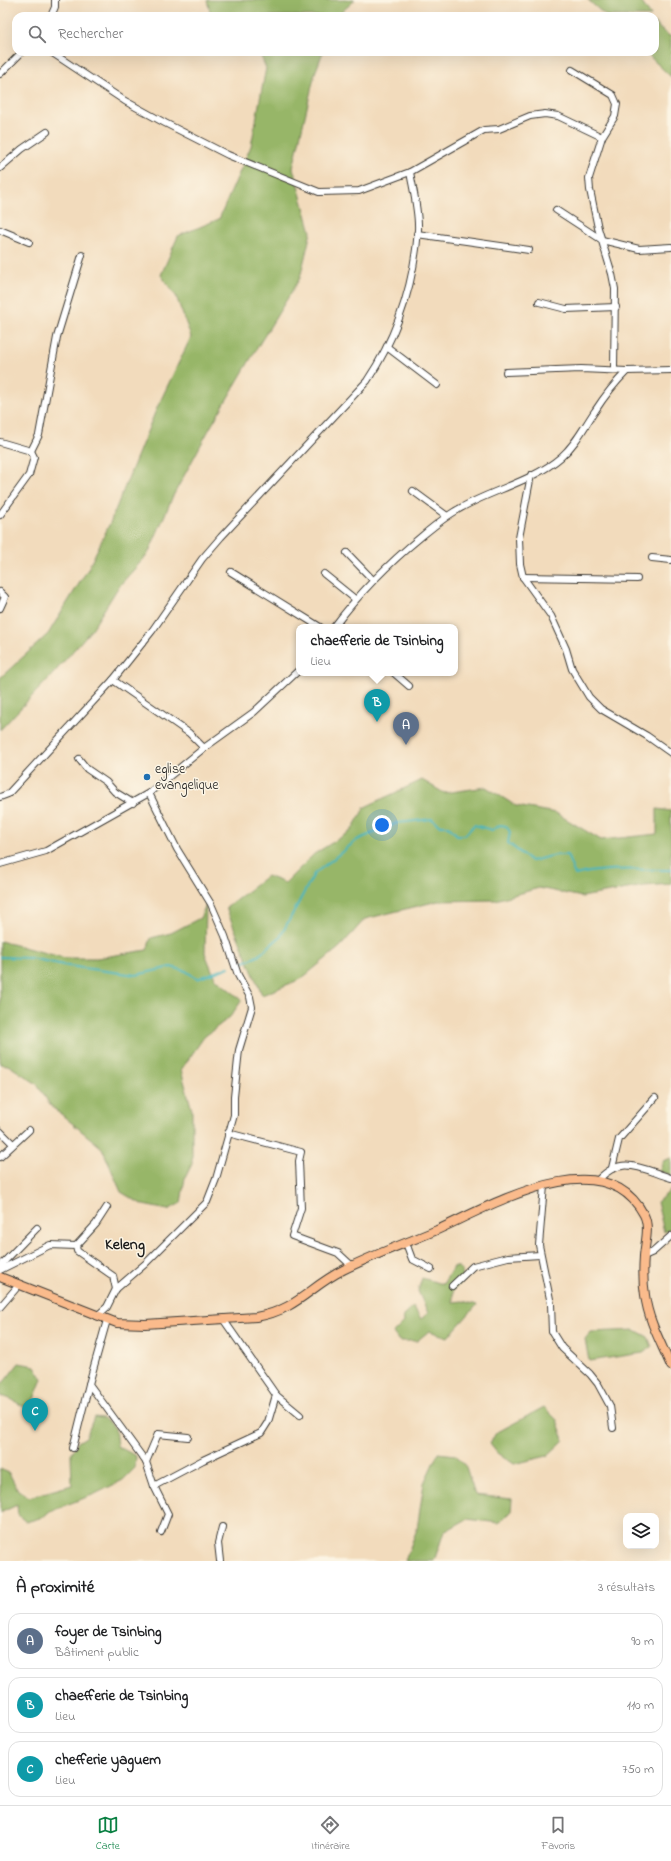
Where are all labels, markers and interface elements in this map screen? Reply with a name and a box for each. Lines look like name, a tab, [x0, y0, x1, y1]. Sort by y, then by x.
search box	[12, 12, 659, 56]
icon: search	[26, 23, 48, 45]
text: Rechercher	[58, 23, 123, 45]
popup	[296, 624, 458, 676]
text: chaefferie de Tsinbing	[310, 630, 444, 652]
text: Lieu	[310, 652, 331, 671]
pin: B	[364, 689, 390, 722]
pin: A	[393, 712, 419, 745]
place label: eglise evangelique	[155, 759, 219, 797]
marker: eglise evangelique	[142, 772, 152, 782]
your location	[372, 815, 392, 835]
district label: Keleng	[105, 1233, 145, 1258]
pin: C	[22, 1398, 48, 1431]
map controls	[623, 1513, 659, 1549]
button: layers	[623, 1513, 659, 1549]
text: À proximité	[16, 1575, 94, 1600]
text: 3 résultats	[598, 1578, 655, 1597]
text: foyer de Tsinbing	[55, 1621, 162, 1643]
text: A	[26, 1632, 34, 1651]
text: 90 m	[631, 1632, 654, 1651]
text: Bâtiment public	[55, 1643, 139, 1662]
text: chaefferie de Tsinbing	[55, 1685, 188, 1707]
text: B	[26, 1696, 34, 1715]
text: 110 m	[627, 1696, 654, 1715]
text: Lieu	[55, 1707, 75, 1726]
text: chefferie yaguem	[55, 1749, 161, 1771]
text: C	[26, 1760, 34, 1779]
text: 750 m	[622, 1760, 654, 1779]
text: Lieu	[55, 1771, 75, 1790]
tab: Carte	[96, 1814, 120, 1854]
tab: Itinéraire	[311, 1814, 350, 1854]
tab: Favoris	[541, 1814, 575, 1854]

